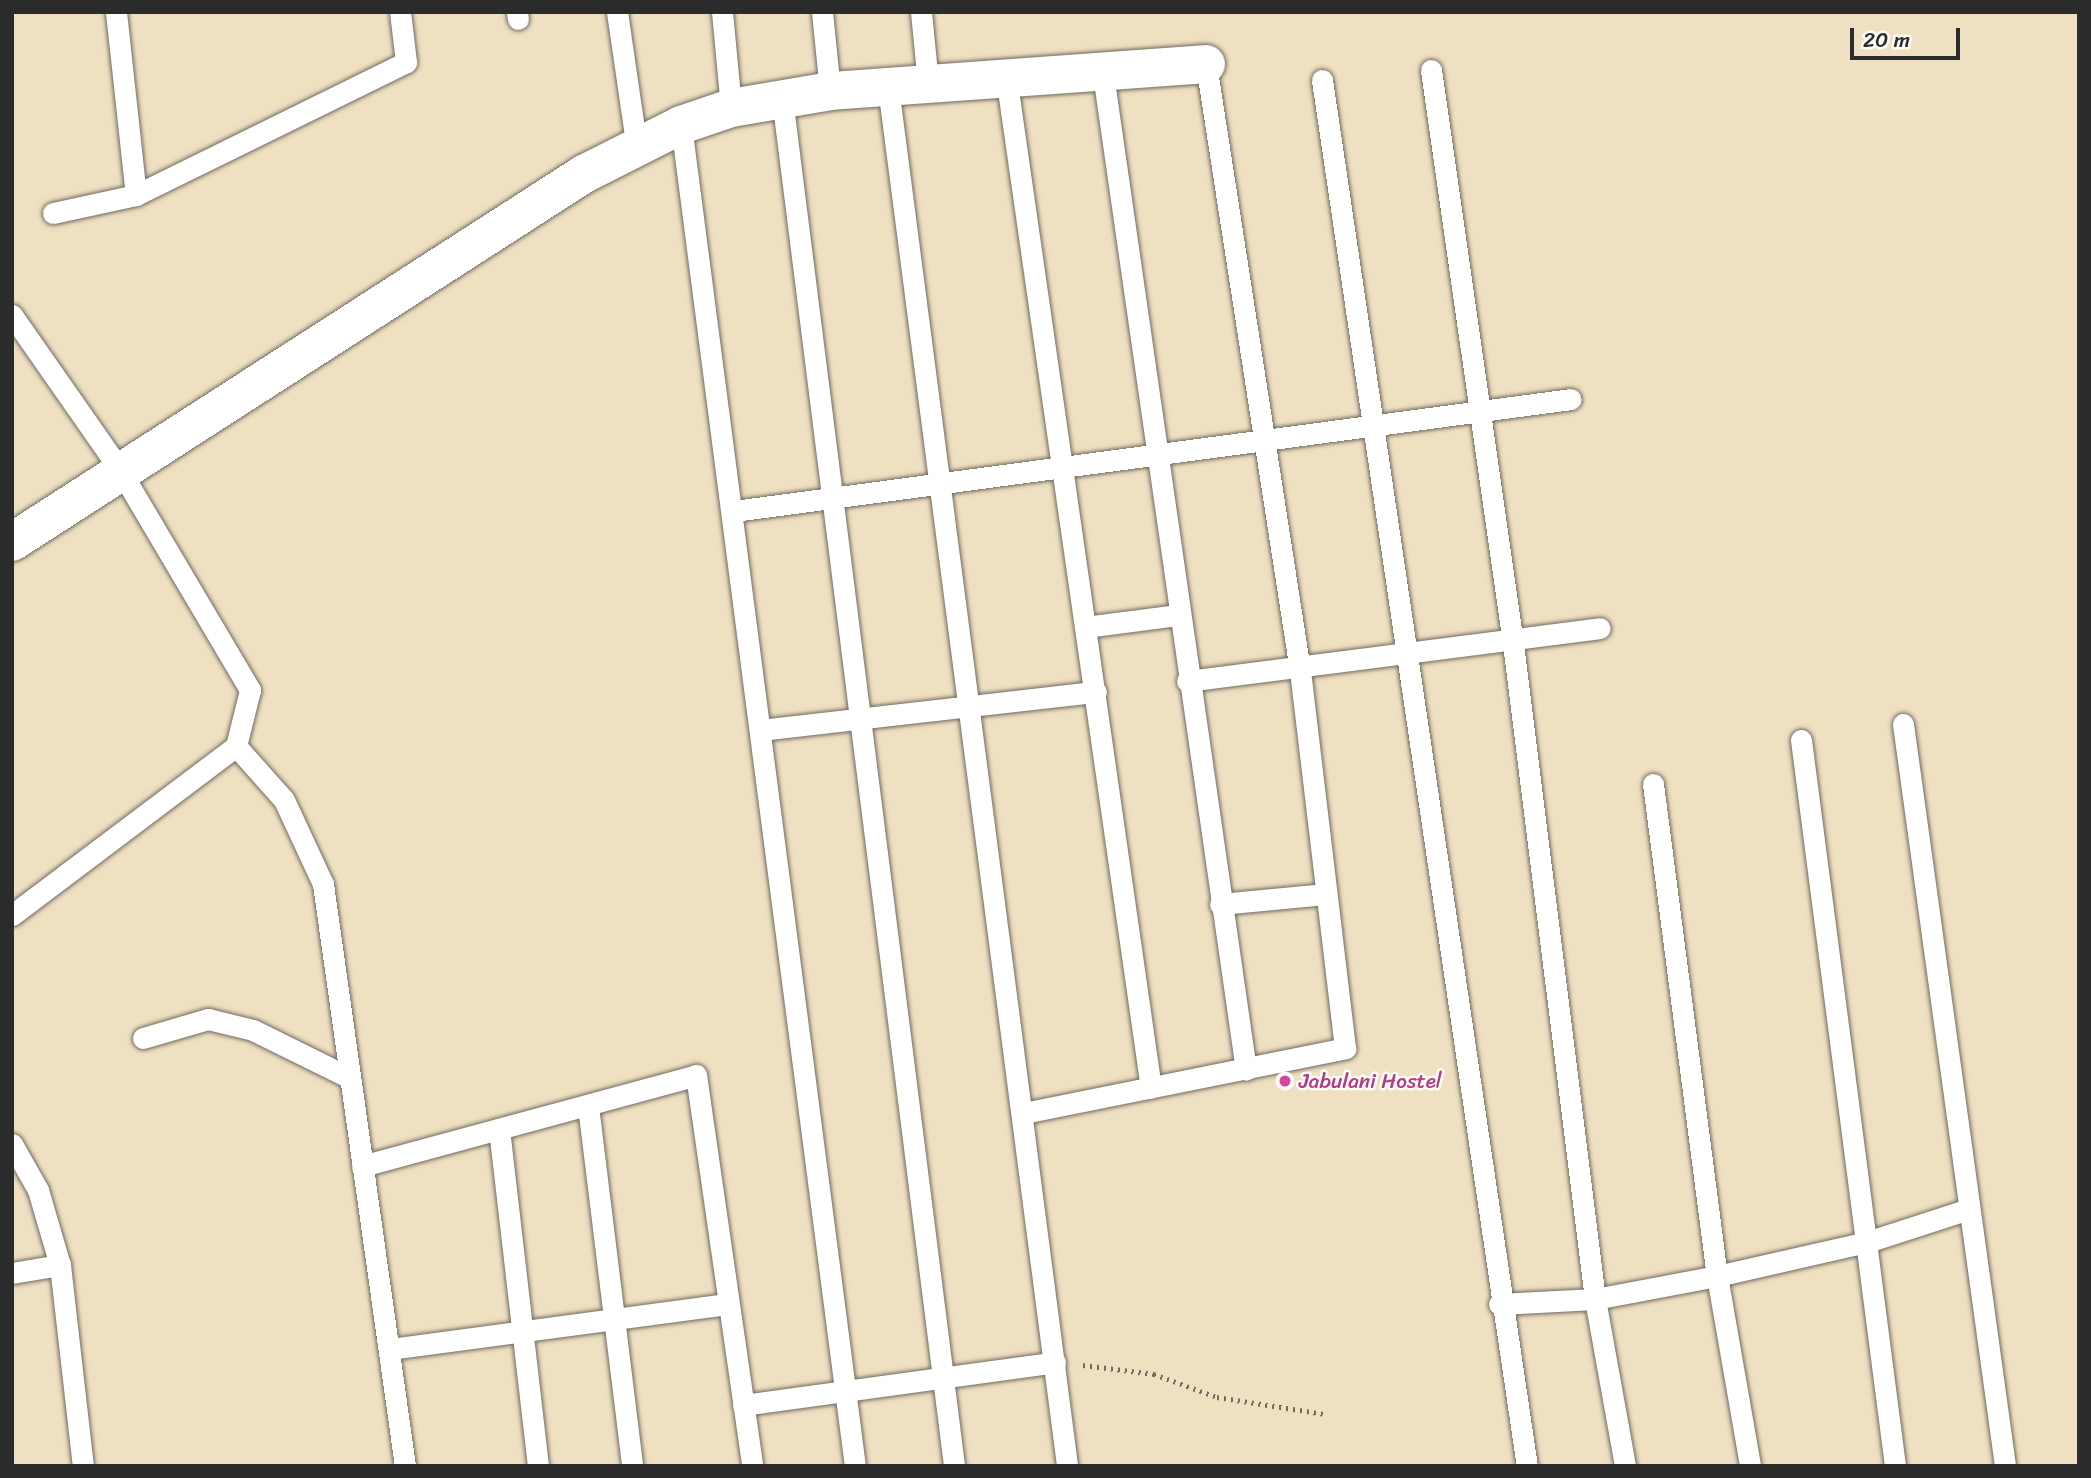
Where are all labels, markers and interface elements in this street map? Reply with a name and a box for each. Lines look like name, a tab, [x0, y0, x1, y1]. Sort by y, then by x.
scale bar	[1853, 14, 1963, 58]
text: 20 m	[1863, 21, 1910, 59]
place label: Jabulani Hostel	[1299, 1068, 1443, 1094]
marker: Jabulani Hostel	[1277, 1073, 1293, 1089]

